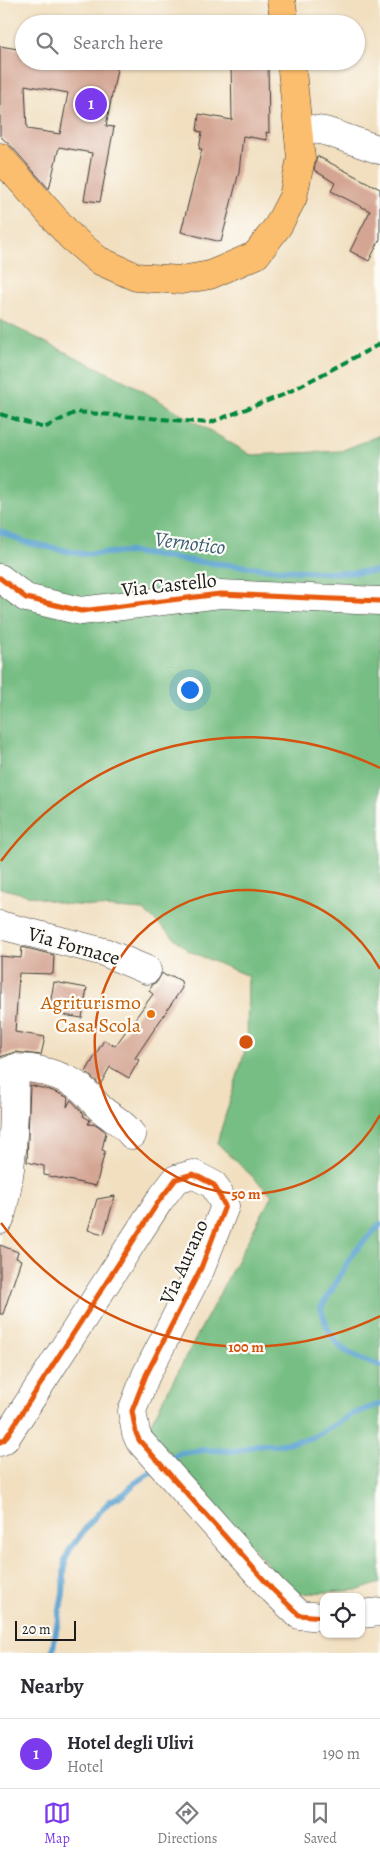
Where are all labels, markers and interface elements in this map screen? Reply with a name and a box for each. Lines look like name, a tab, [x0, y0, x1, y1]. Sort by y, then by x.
search box	[15, 15, 365, 70]
icon: search	[33, 29, 61, 57]
text: Search here	[73, 30, 163, 56]
pin: 1	[75, 85, 107, 123]
water label: Vernotico	[153, 525, 227, 561]
street label: Via Castello	[119, 567, 218, 604]
your location	[177, 677, 203, 703]
street label: Via Fornace	[24, 920, 123, 972]
place label: Agriturismo Casa Scola	[40, 989, 142, 1039]
marker: Agriturismo Casa Scola	[145, 1008, 157, 1020]
centre of rings	[237, 1033, 255, 1051]
text: 50 m	[231, 1184, 261, 1204]
street label: Via Aurano	[153, 1215, 215, 1310]
text: 100 m	[228, 1337, 264, 1357]
map controls	[320, 1593, 365, 1638]
button: locate	[320, 1593, 365, 1638]
scale bar	[15, 1618, 76, 1641]
text: 20 m	[22, 1620, 51, 1639]
text: Nearby	[20, 1672, 83, 1700]
text: Hotel degli Ulivi	[67, 1730, 194, 1756]
text: 1	[33, 1743, 39, 1765]
text: 190 m	[322, 1743, 360, 1765]
text: Hotel	[67, 1756, 103, 1778]
tab: Map	[43, 1799, 71, 1848]
tab: Directions	[157, 1799, 217, 1848]
tab: Saved	[304, 1799, 337, 1848]

